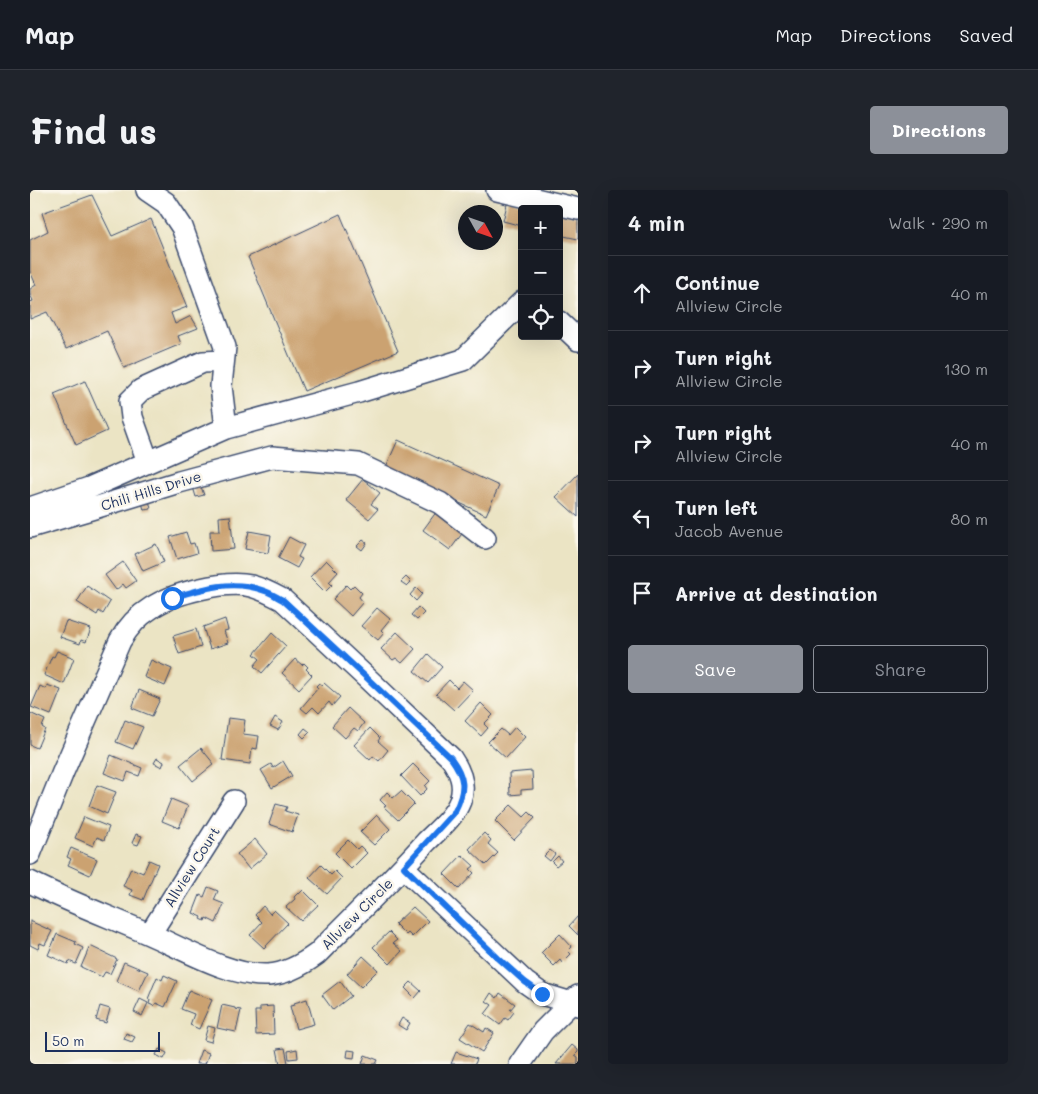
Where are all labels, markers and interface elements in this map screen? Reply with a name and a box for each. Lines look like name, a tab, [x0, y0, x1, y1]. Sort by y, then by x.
text: Map	[25, 19, 74, 50]
text: Map	[775, 23, 812, 47]
text: Directions	[840, 23, 932, 47]
text: Saved	[960, 23, 1013, 47]
button: Directions	[870, 106, 1008, 154]
text: Find us	[30, 107, 157, 153]
north arrow	[458, 205, 503, 250]
map controls	[518, 205, 563, 340]
button: +	[518, 205, 563, 250]
text: 4 min	[628, 209, 685, 236]
text: Walk · 290 m	[888, 212, 988, 233]
button: −	[518, 250, 563, 295]
text: Continue	[675, 270, 760, 295]
icon: ahead	[628, 279, 656, 307]
text: 40 m	[951, 283, 988, 304]
button: locate	[518, 295, 563, 340]
text: Allview Circle	[675, 295, 783, 316]
text: Turn right	[675, 345, 772, 370]
icon: right	[628, 354, 656, 382]
text: 130 m	[944, 358, 988, 379]
text: Allview Circle	[675, 370, 783, 391]
text: Turn right	[675, 420, 772, 445]
icon: right	[628, 429, 656, 457]
text: 40 m	[951, 433, 988, 454]
text: Allview Circle	[675, 445, 783, 466]
street label: Chili Hills Drive	[98, 466, 203, 515]
text: Turn left	[675, 495, 758, 520]
icon: left	[628, 504, 656, 532]
text: 80 m	[951, 508, 988, 529]
text: Jacob Avenue	[675, 520, 783, 541]
icon: arrive	[628, 579, 656, 607]
text: Arrive at destination	[675, 581, 878, 606]
route start	[161, 587, 184, 610]
button: Save	[628, 645, 803, 693]
button: Share	[813, 645, 988, 693]
street label: Allview Court	[159, 823, 224, 911]
street label: Allview Circle	[317, 874, 397, 954]
route end	[531, 983, 554, 1006]
scale bar	[45, 1029, 160, 1052]
text: 50 m	[52, 1031, 84, 1050]

